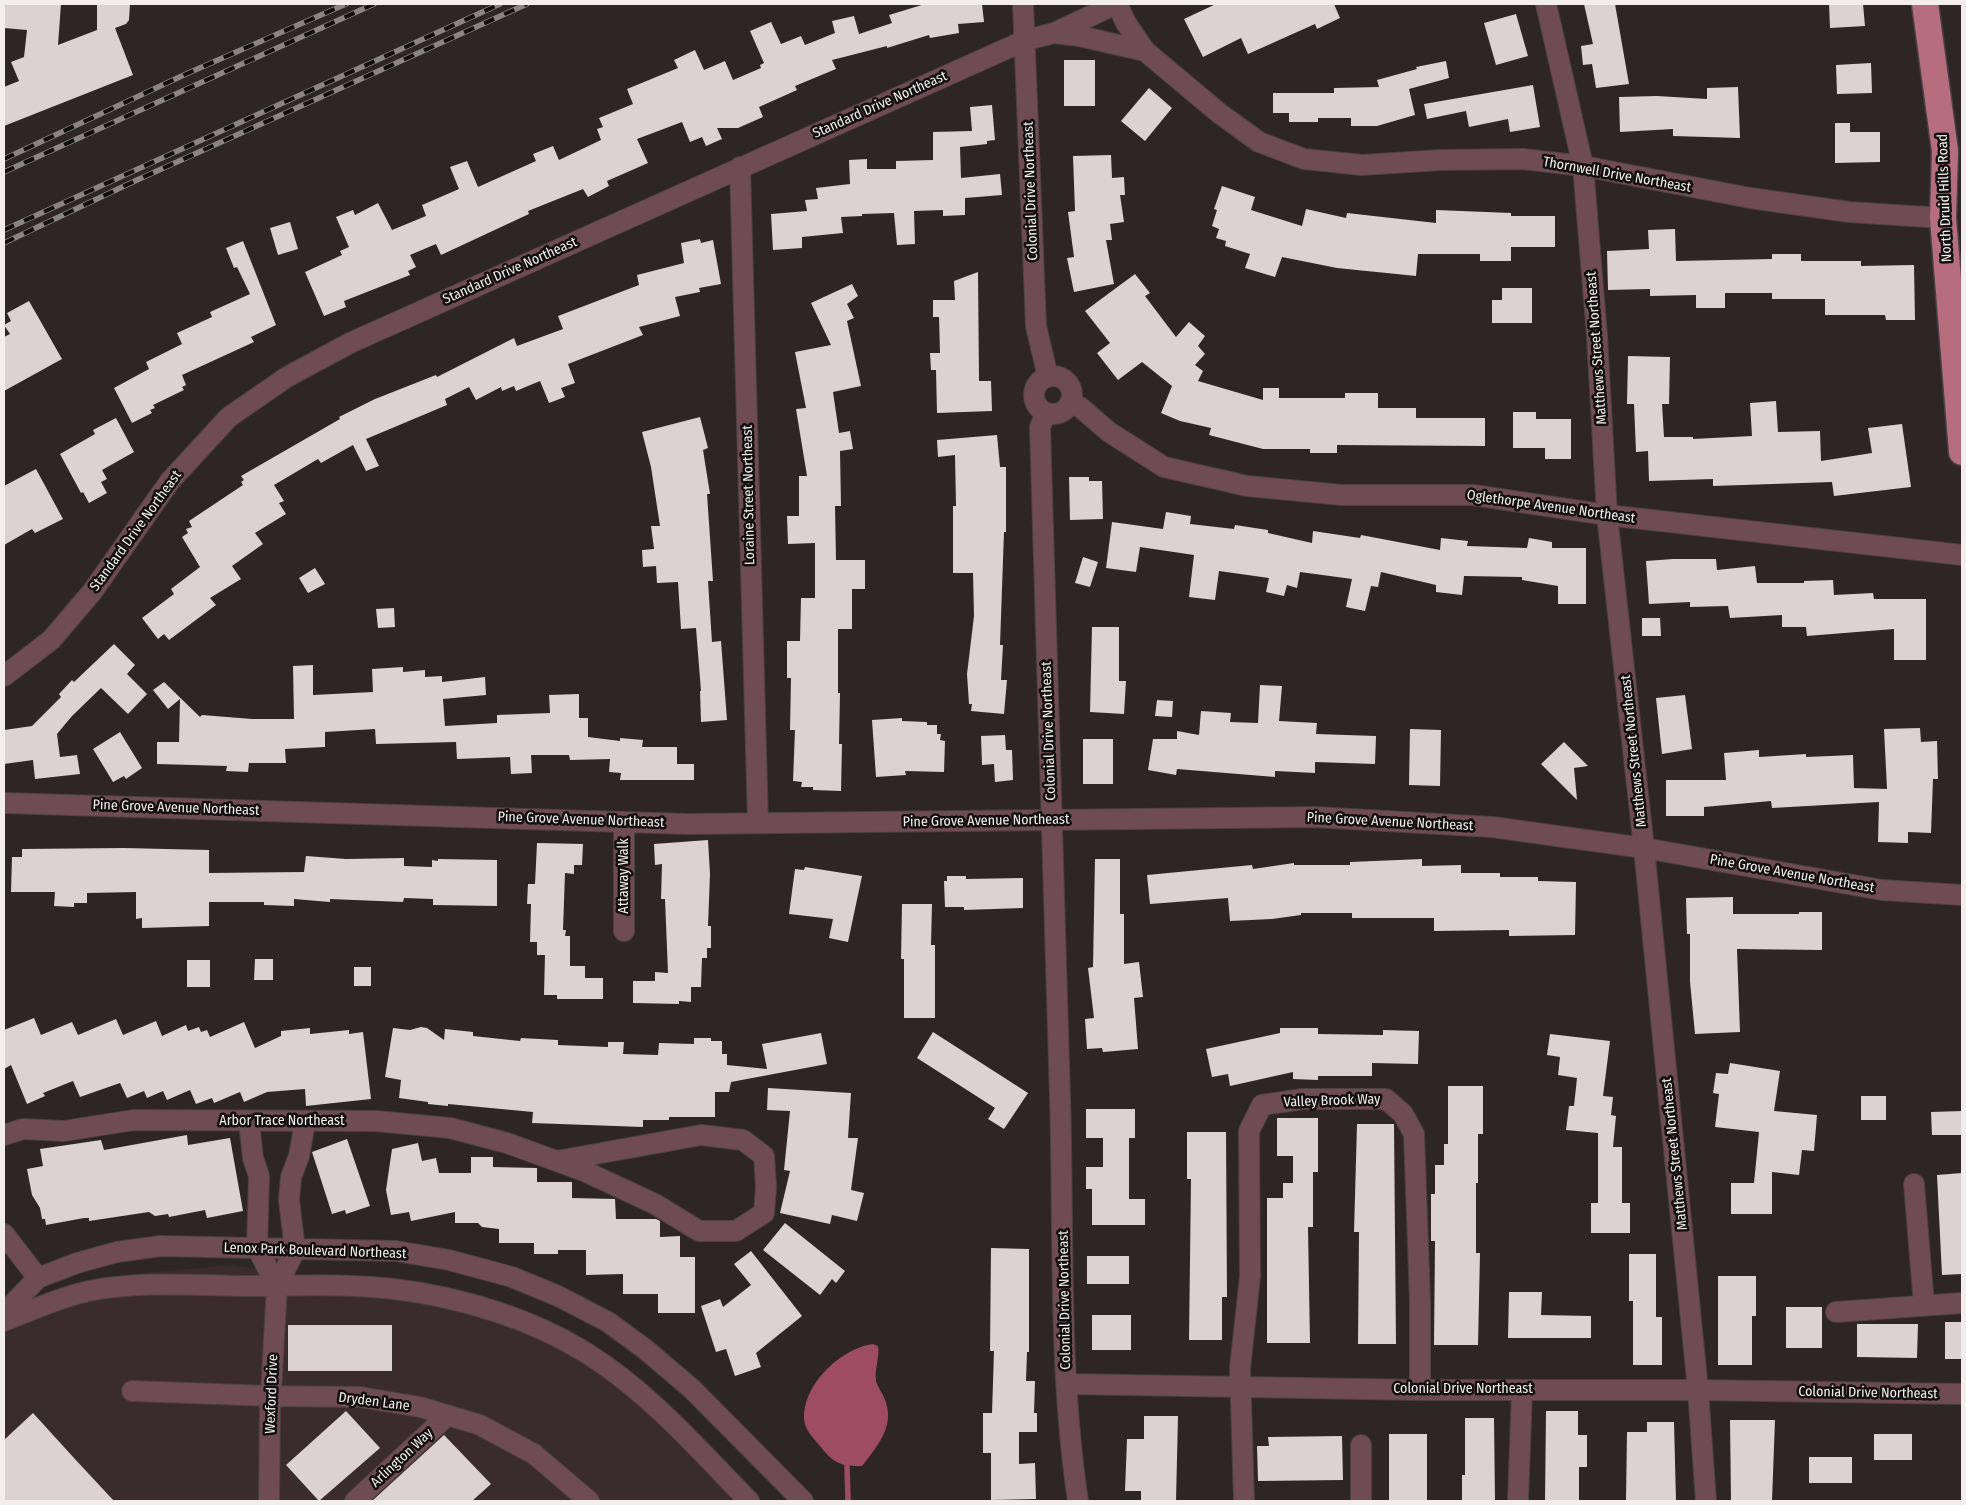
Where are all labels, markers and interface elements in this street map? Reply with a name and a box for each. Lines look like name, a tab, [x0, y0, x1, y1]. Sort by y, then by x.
street label: Standard Drive Northeast	[810, 68, 950, 142]
street label: Colonial Drive Northeast	[1020, 121, 1042, 261]
street label: North Druid Hills Road	[1934, 134, 1956, 262]
street label: Thornwell Drive Northeast	[1542, 154, 1692, 196]
street label: Standard Drive Northeast	[440, 234, 580, 308]
street label: Matthews Street Northeast	[1583, 271, 1611, 425]
street label: Loraine Street Northeast	[739, 425, 759, 565]
street label: Standard Drive Northeast	[87, 467, 185, 595]
street label: Oglethorpe Avenue Northeast	[1466, 487, 1636, 527]
street label: Colonial Drive Northeast	[1038, 661, 1060, 801]
street label: Matthews Street Northeast	[1618, 674, 1650, 828]
street label: Pine Grove Avenue Northeast	[92, 797, 260, 819]
street label: Pine Grove Avenue Northeast	[497, 809, 665, 831]
street label: Pine Grove Avenue Northeast	[1306, 809, 1474, 835]
street label: Pine Grove Avenue Northeast	[902, 811, 1070, 831]
street label: Attaway Walk	[616, 838, 632, 914]
street label: Pine Grove Avenue Northeast	[1708, 851, 1876, 897]
street label: Matthews Street Northeast	[1659, 1077, 1691, 1231]
street label: Valley Brook Way	[1283, 1091, 1381, 1111]
street label: Arbor Trace Northeast	[219, 1113, 345, 1129]
street label: Colonial Drive Northeast	[1055, 1230, 1075, 1370]
street label: Lenox Park Boulevard Northeast	[223, 1239, 407, 1263]
street label: Wexford Drive	[262, 1354, 282, 1434]
street label: Colonial Drive Northeast	[1393, 1381, 1533, 1397]
street label: Colonial Drive Northeast	[1798, 1383, 1938, 1403]
street label: Dryden Lane	[337, 1389, 411, 1415]
street label: Arlington Way	[367, 1425, 437, 1491]

